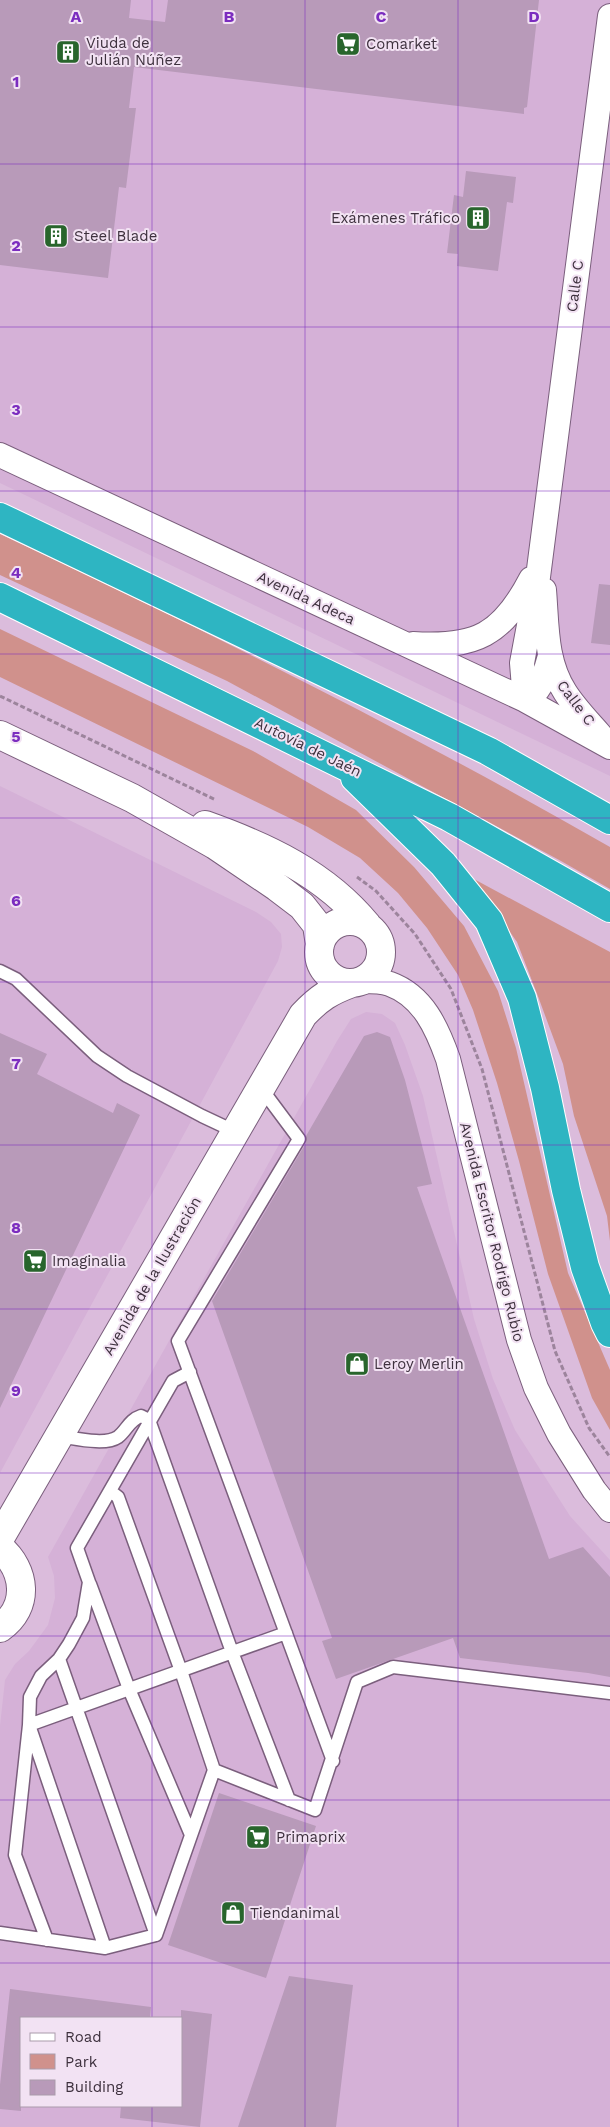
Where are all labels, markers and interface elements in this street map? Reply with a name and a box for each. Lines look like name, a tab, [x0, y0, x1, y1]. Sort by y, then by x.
text: A	[71, 7, 82, 26]
text: B	[224, 7, 235, 26]
text: C	[376, 7, 387, 26]
text: D	[528, 7, 540, 26]
supermarket icon: Comarket	[335, 31, 361, 57]
place label: Viuda de Julián Núñez	[86, 34, 181, 69]
place label: Comarket	[366, 35, 438, 53]
building icon: Viuda de Julián Núñez	[55, 39, 81, 65]
text: 1	[13, 72, 19, 91]
building icon: Exámenes Tráfico	[465, 205, 491, 231]
place label: Exámenes Tráfico	[331, 209, 460, 227]
building icon: Steel Blade	[43, 223, 69, 249]
place label: Steel Blade	[74, 227, 157, 245]
text: 2	[11, 236, 21, 255]
street label: Calle C	[563, 259, 587, 313]
text: 3	[11, 400, 21, 419]
text: 4	[11, 563, 21, 582]
street label: Avenida Adeca	[254, 567, 358, 629]
street label: Calle C	[553, 677, 599, 729]
street label: Autovía de Jaén	[252, 713, 364, 781]
text: 5	[11, 727, 21, 746]
text: 6	[11, 891, 21, 910]
text: 7	[11, 1054, 21, 1073]
street label: Avenida Escritor Rodrigo Rubio	[456, 1120, 528, 1344]
street label: Avenida de la Ilustración	[99, 1193, 205, 1359]
text: 8	[11, 1218, 21, 1237]
supermarket icon: Imaginalia	[22, 1248, 48, 1274]
place label: Imaginalia	[52, 1252, 126, 1270]
shop icon: Leroy Merlin	[344, 1351, 370, 1377]
place label: Leroy Merlin	[374, 1355, 464, 1373]
text: 9	[11, 1381, 21, 1400]
supermarket icon: Primaprix	[245, 1824, 271, 1850]
place label: Primaprix	[276, 1828, 346, 1846]
shop icon: Tiendanimal	[220, 1900, 246, 1926]
place label: Tiendanimal	[250, 1904, 340, 1922]
legend	[20, 2017, 182, 2107]
text: Road	[65, 2028, 102, 2046]
text: Park	[65, 2053, 98, 2071]
text: Building	[65, 2078, 123, 2096]

